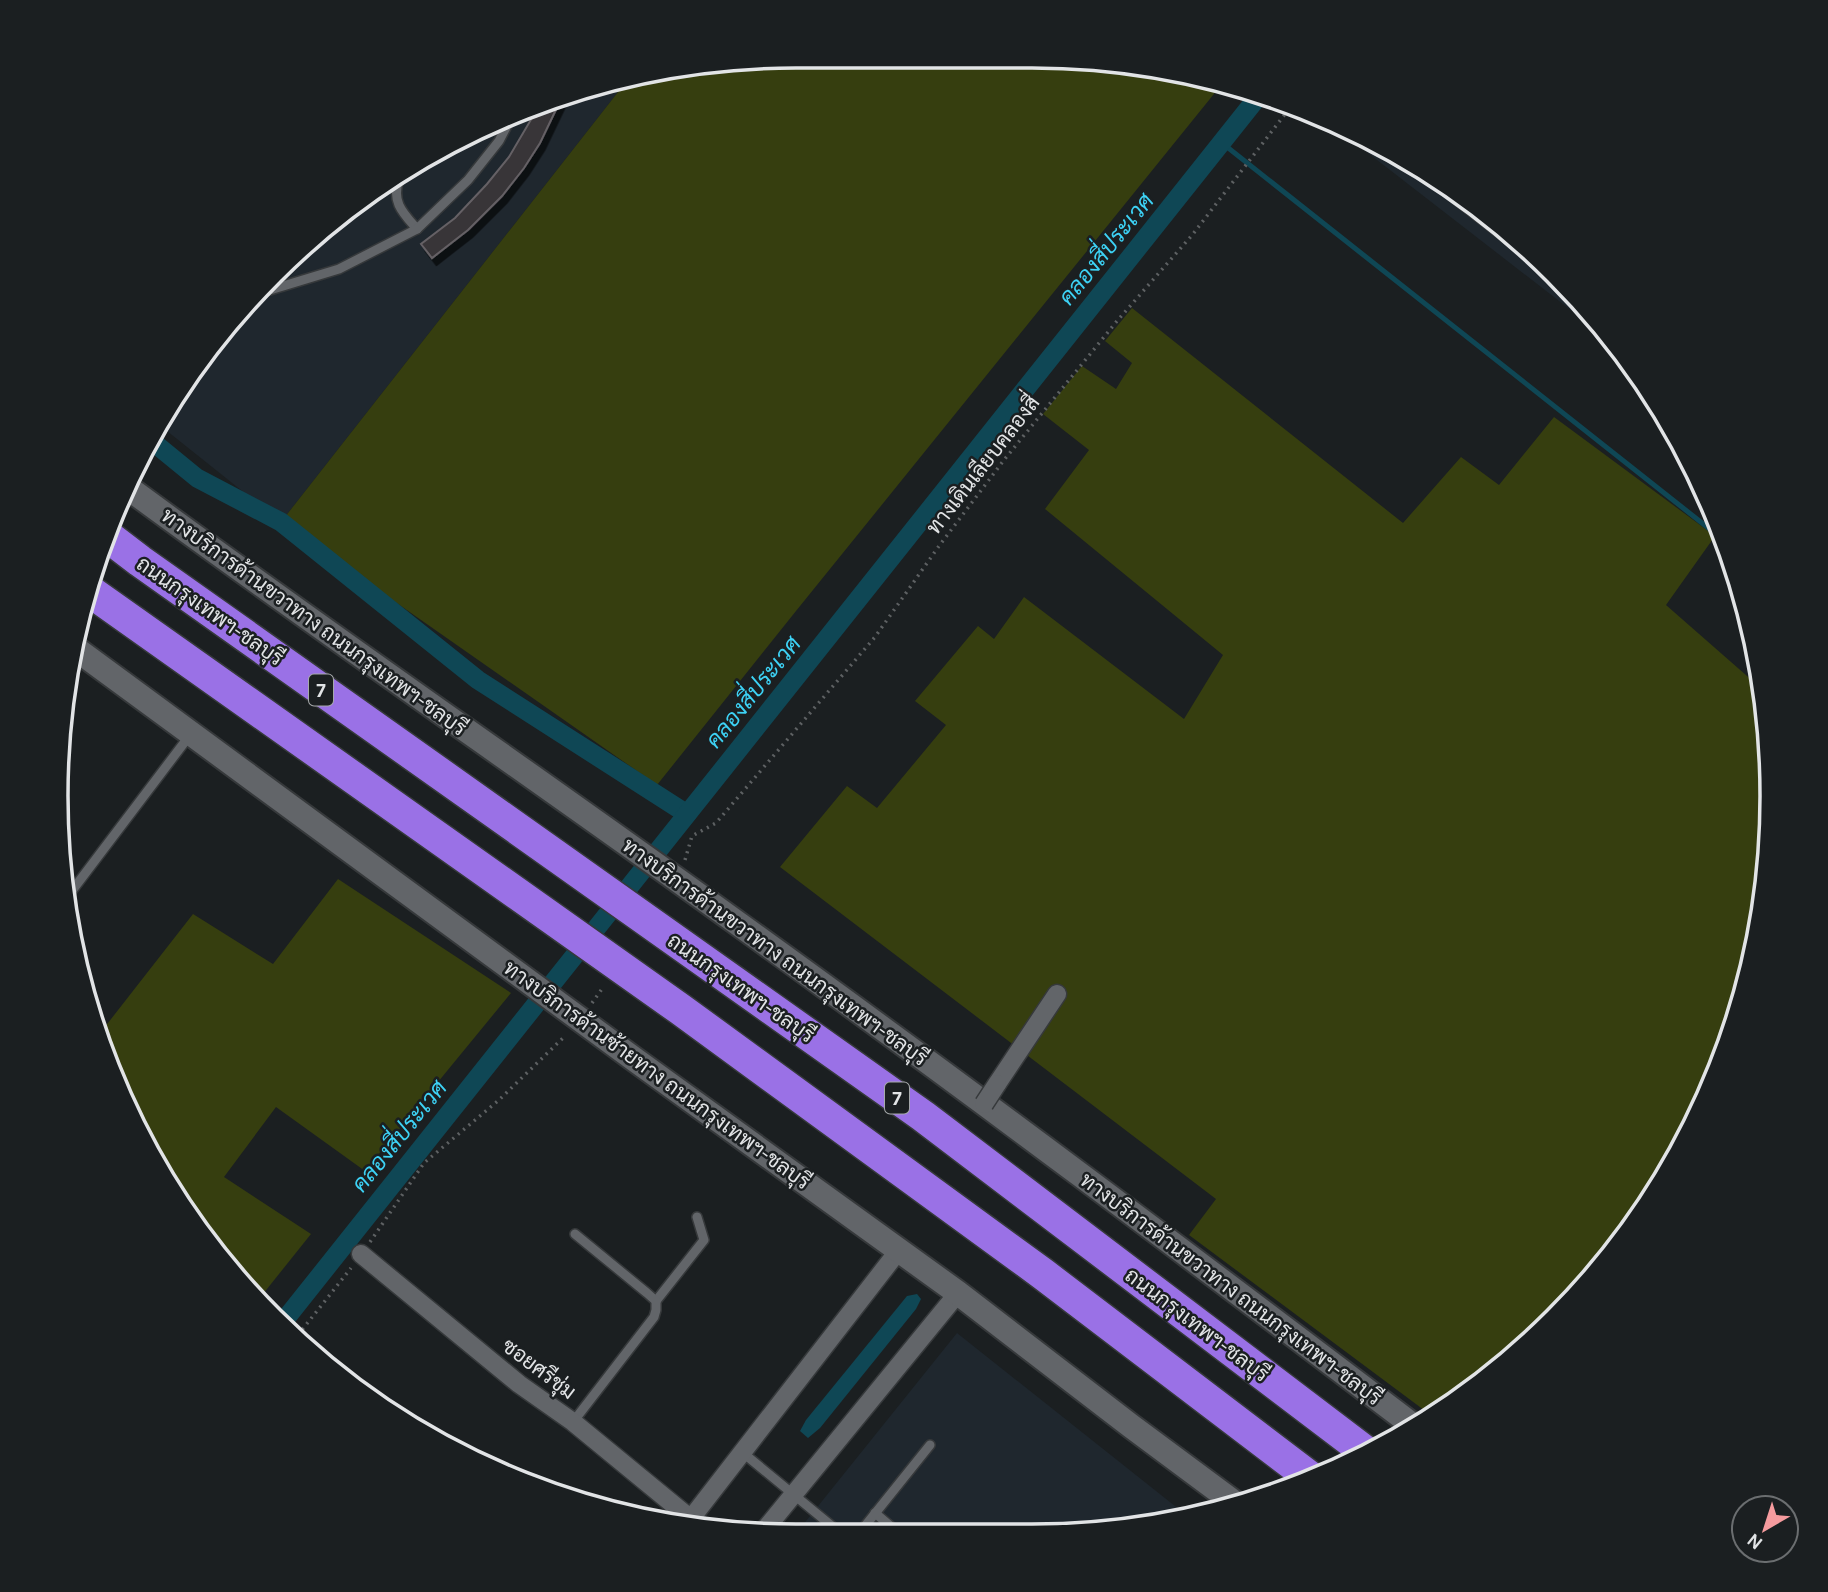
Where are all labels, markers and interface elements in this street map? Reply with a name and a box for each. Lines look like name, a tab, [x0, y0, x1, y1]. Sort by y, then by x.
water label: คลองสี่ประเวศ	[1047, 182, 1160, 311]
street label: ทางเดินเลียบคลองสี่	[915, 386, 1044, 539]
street label: ทางบริการด้านขวาทาง ถนนกรุงเทพฯ-ชลบุรี	[156, 502, 472, 742]
street label: ถนนกรุงเทพฯ-ชลบุรี	[131, 551, 289, 672]
water label: คลองสี่ประเวศ	[694, 625, 807, 754]
road number: 7	[309, 674, 333, 706]
street label: ทางบริการด้านขวาทาง ถนนกรุงเทพฯ-ชลบุรี	[617, 833, 933, 1071]
street label: ถนนกรุงเทพฯ-ชลบุรี	[663, 928, 819, 1048]
street label: ทางบริการด้านซ้ายทาง ถนนกรุงเทพฯ-ชลบุรี	[498, 955, 815, 1196]
water label: คลองสี่ประเวศ	[340, 1069, 453, 1198]
road number: 7	[885, 1082, 909, 1114]
street label: ทางบริการด้านขวาทาง ถนนกรุงเทพฯ-ชลบุรี	[1075, 1167, 1387, 1411]
street label: ถนนกรุงเทพฯ-ชลบุรี	[1120, 1263, 1274, 1387]
street label: ซอยศรีชุ่ม	[496, 1333, 581, 1406]
north arrow	[1730, 1494, 1800, 1564]
text: N	[1743, 1529, 1767, 1554]

